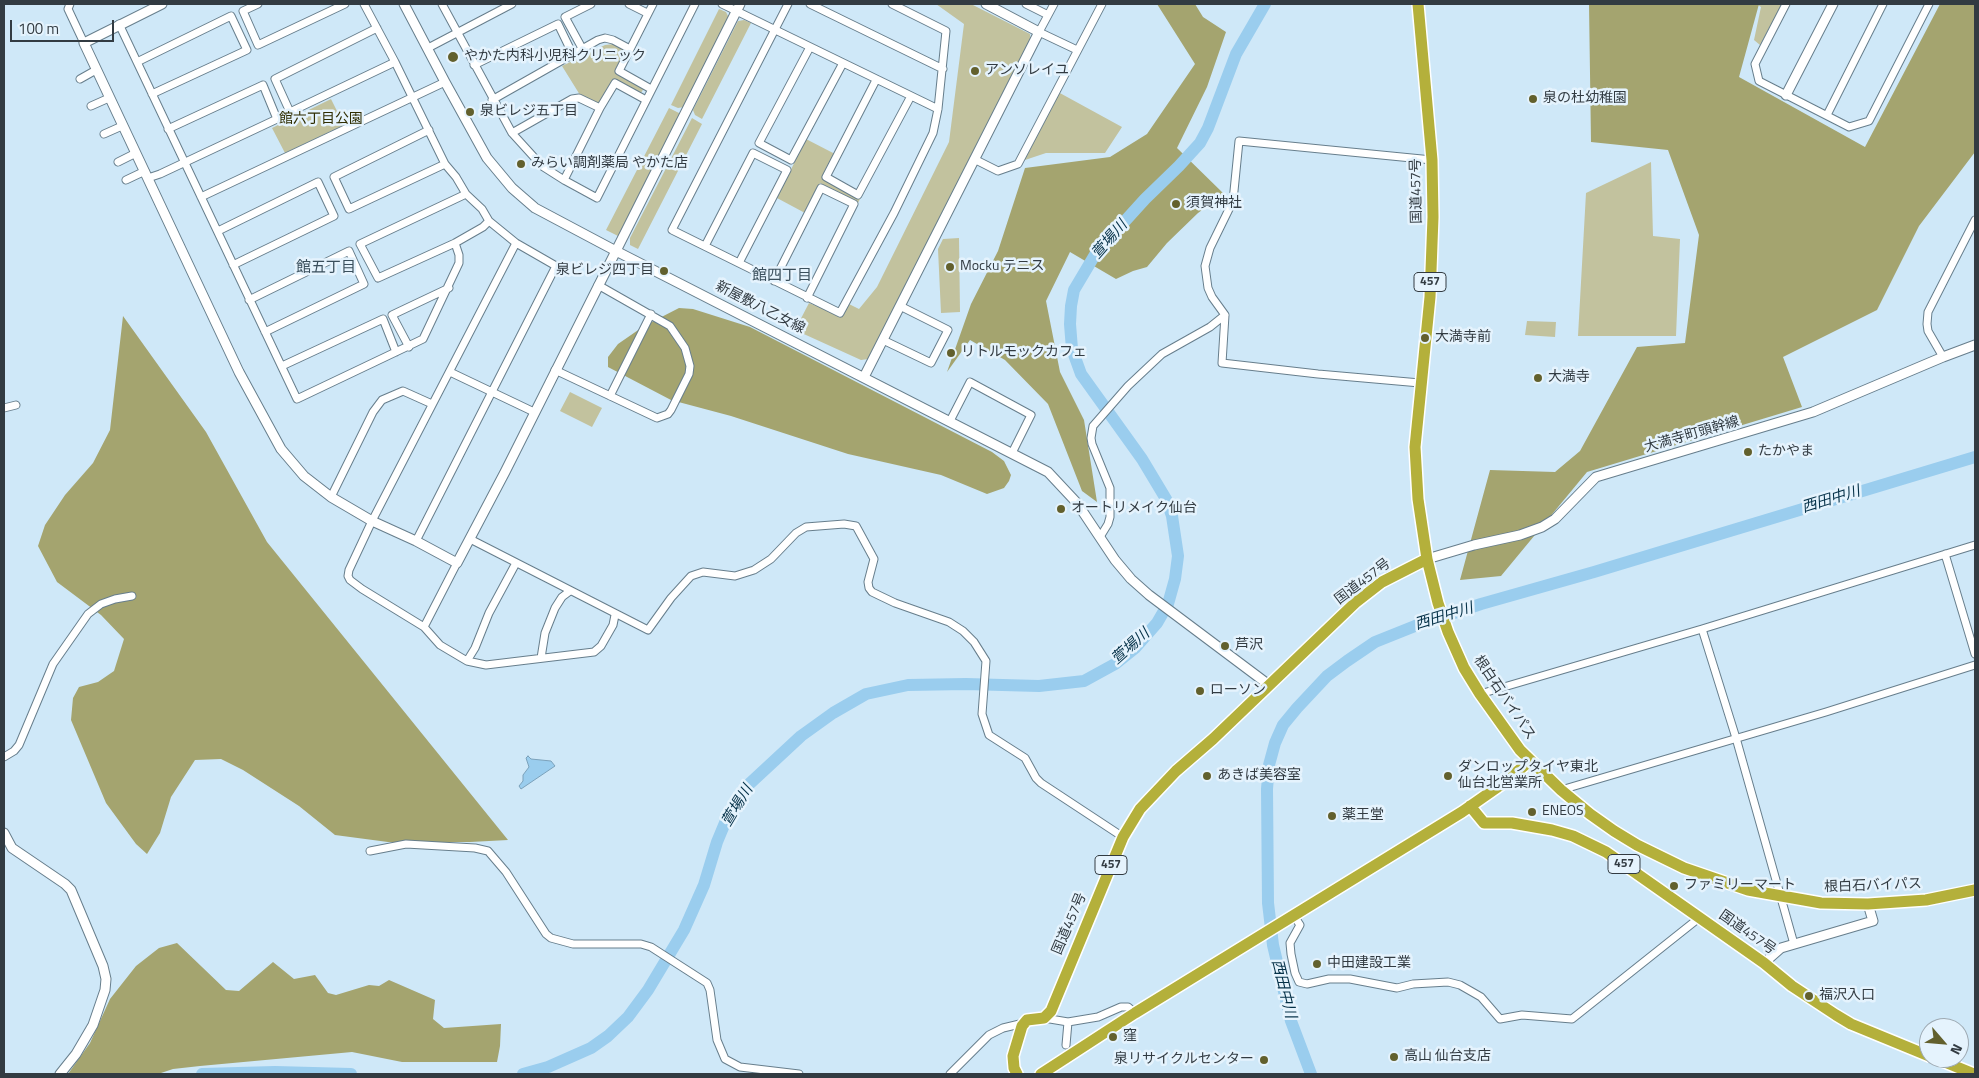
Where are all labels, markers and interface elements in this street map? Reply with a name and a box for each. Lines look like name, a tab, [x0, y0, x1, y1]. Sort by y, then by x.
scale bar	[12, 10, 116, 42]
text: 100 m	[18, 17, 59, 40]
place label: やかた内科小児科クリニック	[464, 49, 646, 65]
marker: やかた内科小児科クリニック	[446, 50, 460, 64]
place label: アンソレイユ	[985, 63, 1069, 79]
marker: アンソレイユ	[969, 65, 981, 77]
place label: 泉の杜幼稚園	[1543, 91, 1627, 107]
marker: 泉の杜幼稚園	[1527, 93, 1539, 105]
place label: 泉ビレジ五丁目	[480, 104, 578, 120]
marker: 泉ビレジ五丁目	[464, 106, 476, 118]
park label: 館六丁目公園	[279, 112, 363, 128]
place label: みらい調剤薬局 やかた店	[531, 156, 688, 172]
marker: みらい調剤薬局 やかた店	[515, 158, 527, 170]
street label: 国道457号	[1408, 158, 1426, 224]
place label: 須賀神社	[1186, 196, 1242, 212]
marker: 須賀神社	[1170, 198, 1182, 210]
water label: 萱場川	[1088, 217, 1132, 263]
district label: 館五丁目	[296, 259, 356, 277]
place label: Mocku テニス	[960, 259, 1044, 275]
marker: Mocku テニス	[944, 261, 956, 273]
place label: 泉ビレジ四丁目	[556, 263, 654, 279]
marker: 泉ビレジ四丁目	[658, 265, 670, 277]
district label: 館四丁目	[752, 267, 812, 285]
road number: 457	[1414, 272, 1446, 292]
street label: 新屋敷八乙女線	[713, 278, 807, 338]
place label: 大満寺前	[1435, 330, 1491, 346]
marker: 大満寺前	[1419, 332, 1431, 344]
place label: リトルモックカフェ	[961, 345, 1087, 361]
marker: リトルモックカフェ	[945, 347, 957, 359]
place label: 大満寺	[1548, 370, 1590, 386]
marker: 大満寺	[1532, 372, 1544, 384]
street label: 大満寺町頭幹線	[1643, 413, 1741, 457]
place label: たかやま	[1758, 444, 1814, 460]
marker: たかやま	[1742, 446, 1754, 458]
water label: 西田中川	[1800, 483, 1862, 517]
place label: オートリメイク仙台	[1071, 501, 1197, 517]
marker: オートリメイク仙台	[1055, 503, 1067, 515]
street label: 国道457号	[1332, 556, 1394, 608]
water label: 西田中川	[1413, 600, 1475, 634]
water label: 萱場川	[1108, 625, 1154, 669]
place label: 芦沢	[1235, 638, 1263, 654]
marker: 芦沢	[1219, 640, 1231, 652]
street label: 根白石バイパス	[1470, 653, 1538, 743]
place label: ローソン	[1210, 683, 1266, 699]
marker: ローソン	[1194, 685, 1206, 697]
place label: ダンロップタイヤ東北 仙台北営業所	[1458, 760, 1598, 792]
place label: あきば美容室	[1217, 768, 1301, 784]
marker: あきば美容室	[1201, 770, 1213, 782]
marker: ダンロップタイヤ東北 仙台北営業所	[1442, 770, 1454, 782]
water label: 萱場川	[719, 782, 757, 830]
place label: ENEOS	[1542, 804, 1584, 820]
marker: ENEOS	[1526, 806, 1538, 818]
place label: 薬王堂	[1342, 808, 1384, 824]
marker: 薬王堂	[1326, 810, 1338, 822]
road number: 457	[1608, 854, 1640, 874]
road number: 457	[1095, 856, 1127, 874]
street label: 根白石バイパス	[1824, 876, 1922, 896]
place label: ファミリーマート	[1684, 878, 1796, 894]
marker: ファミリーマート	[1668, 880, 1680, 892]
street label: 国道457号	[1049, 891, 1091, 957]
street label: 国道457号	[1715, 907, 1779, 959]
place label: 中田建設工業	[1327, 956, 1411, 972]
water label: 西田中川	[1267, 958, 1299, 1020]
marker: 中田建設工業	[1311, 958, 1323, 970]
place label: 福沢入口	[1819, 988, 1875, 1004]
marker: 福沢入口	[1803, 990, 1815, 1002]
north arrow	[1919, 1018, 1969, 1068]
place label: 窪	[1123, 1029, 1137, 1045]
marker: 窪	[1107, 1031, 1119, 1043]
text: N	[1945, 1040, 1968, 1059]
place label: 高山 仙台支店	[1404, 1049, 1491, 1065]
marker: 高山 仙台支店	[1388, 1051, 1400, 1063]
place label: 泉リサイクルセンター	[1114, 1052, 1254, 1068]
marker: 泉リサイクルセンター	[1258, 1054, 1270, 1066]

